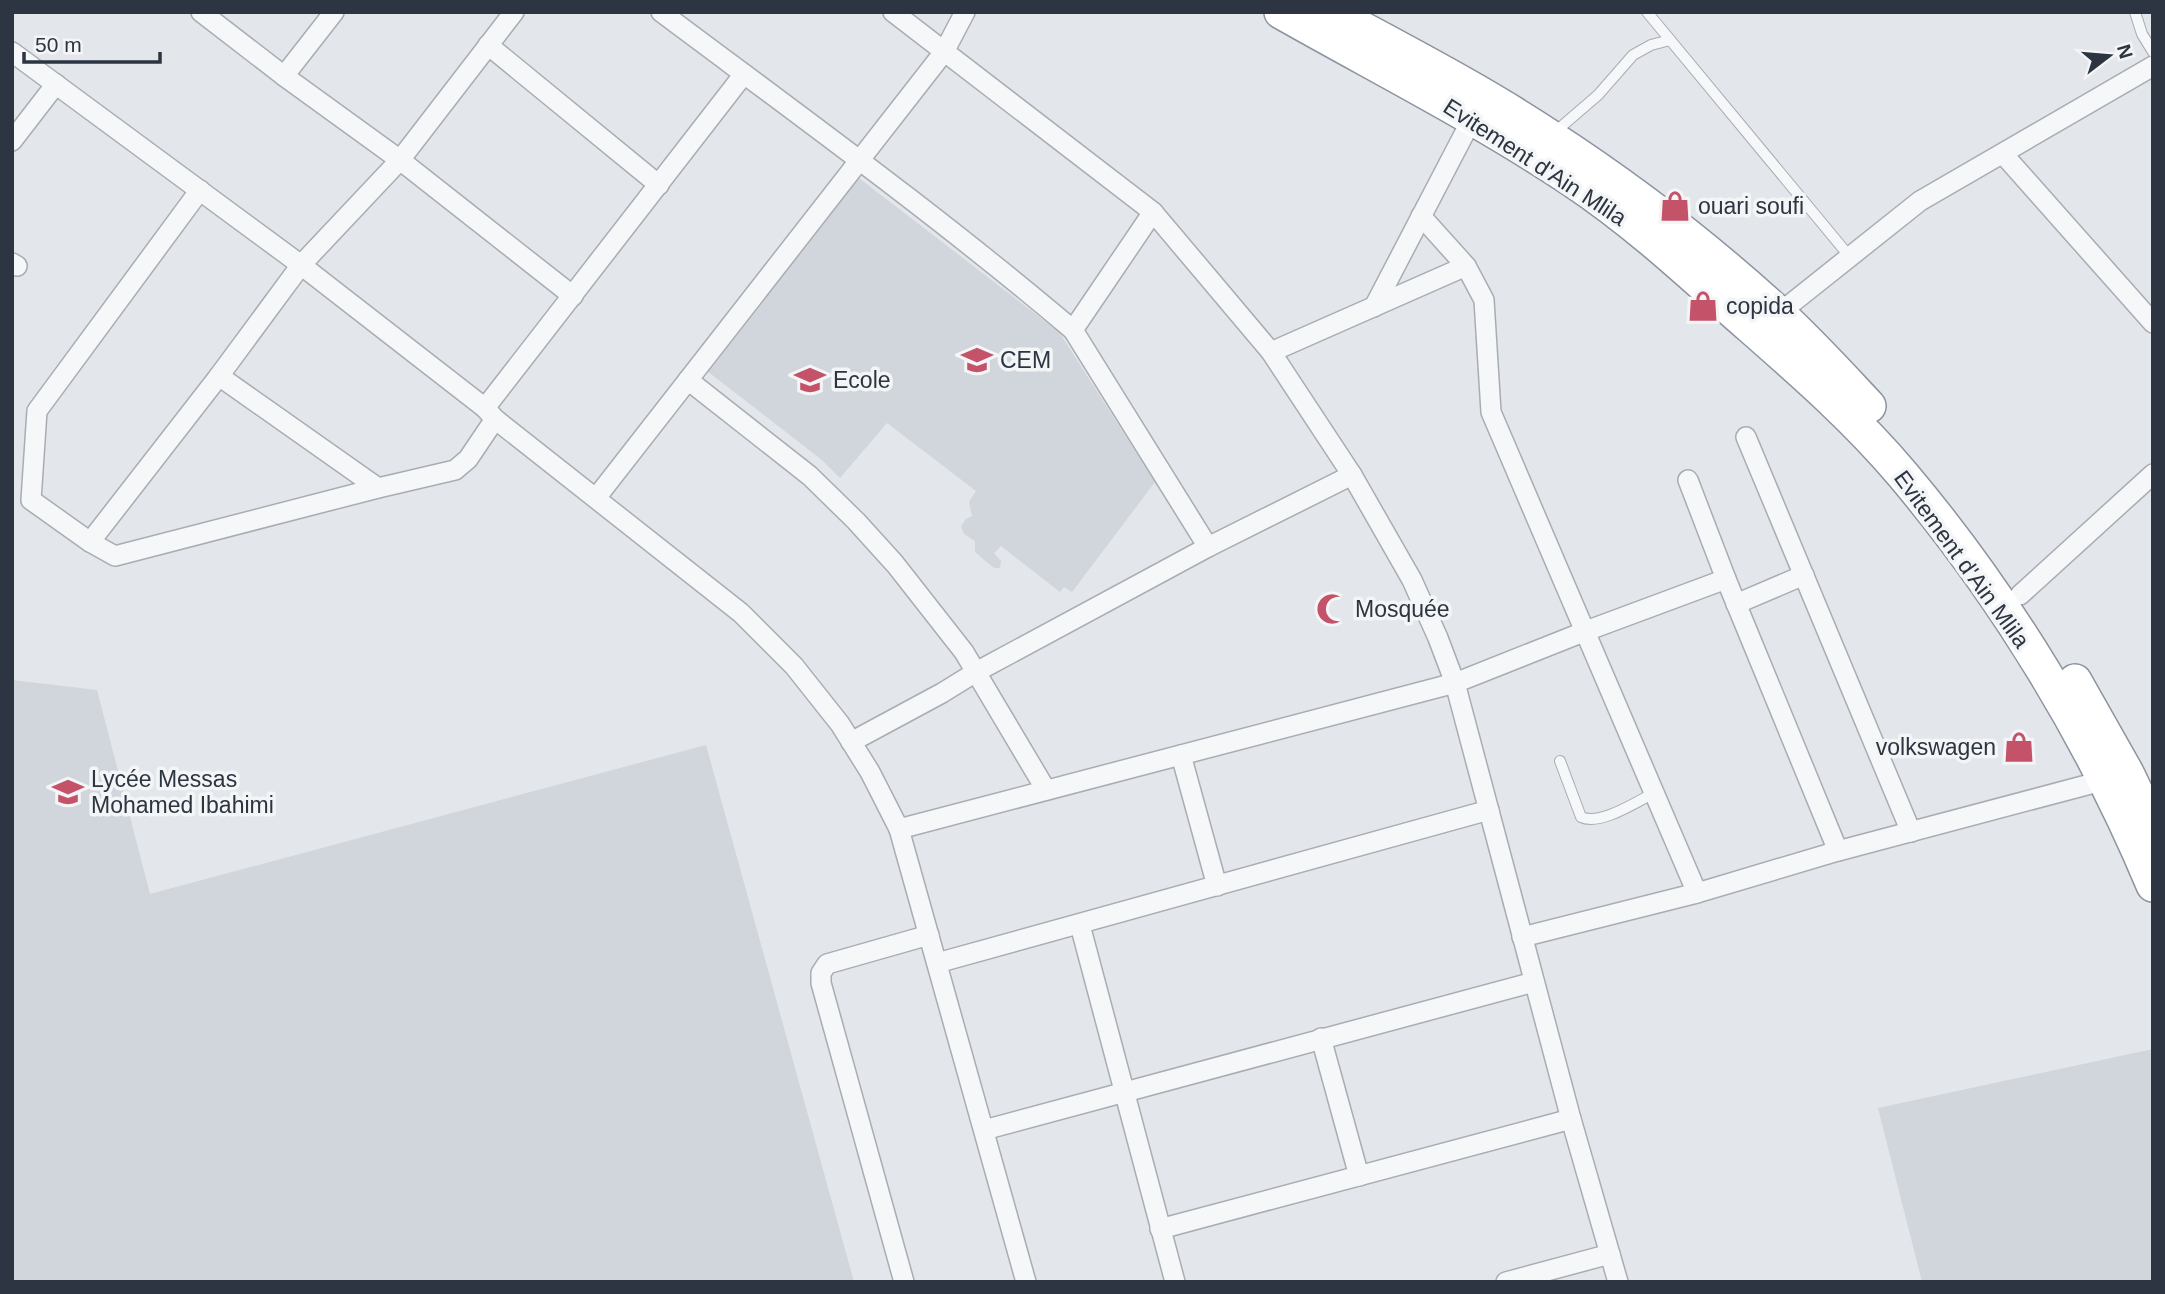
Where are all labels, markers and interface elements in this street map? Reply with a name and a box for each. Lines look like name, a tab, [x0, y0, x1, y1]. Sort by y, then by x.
scale bar	[24, 21, 161, 65]
north arrow	[2074, 21, 2144, 91]
text: 50 m	[35, 33, 82, 56]
text: N	[2113, 42, 2137, 61]
street label: Evitement d'Ain Mlila	[1439, 93, 1631, 231]
shop icon: ouari soufi	[1658, 189, 1692, 223]
place label: ouari soufi	[1698, 193, 1804, 219]
shop icon: copida	[1686, 289, 1720, 323]
place label: copida	[1726, 293, 1794, 319]
school or university icon: CEM	[960, 343, 994, 377]
place label: CEM	[1000, 347, 1051, 373]
school or university icon: Ecole	[793, 363, 827, 397]
place label: Ecole	[833, 367, 891, 393]
street label: Evitement d'Ain Mlila	[1889, 465, 2035, 653]
mosque icon: Mosquée	[1315, 592, 1349, 626]
place label: Mosquée	[1355, 596, 1450, 622]
shop icon: volkswagen	[2002, 730, 2036, 764]
place label: volkswagen	[1876, 734, 1996, 760]
place label: Lycée Messas Mohamed Ibahimi	[91, 766, 274, 818]
school or university icon: Lycée Messas Mohamed Ibahimi	[51, 775, 85, 809]

